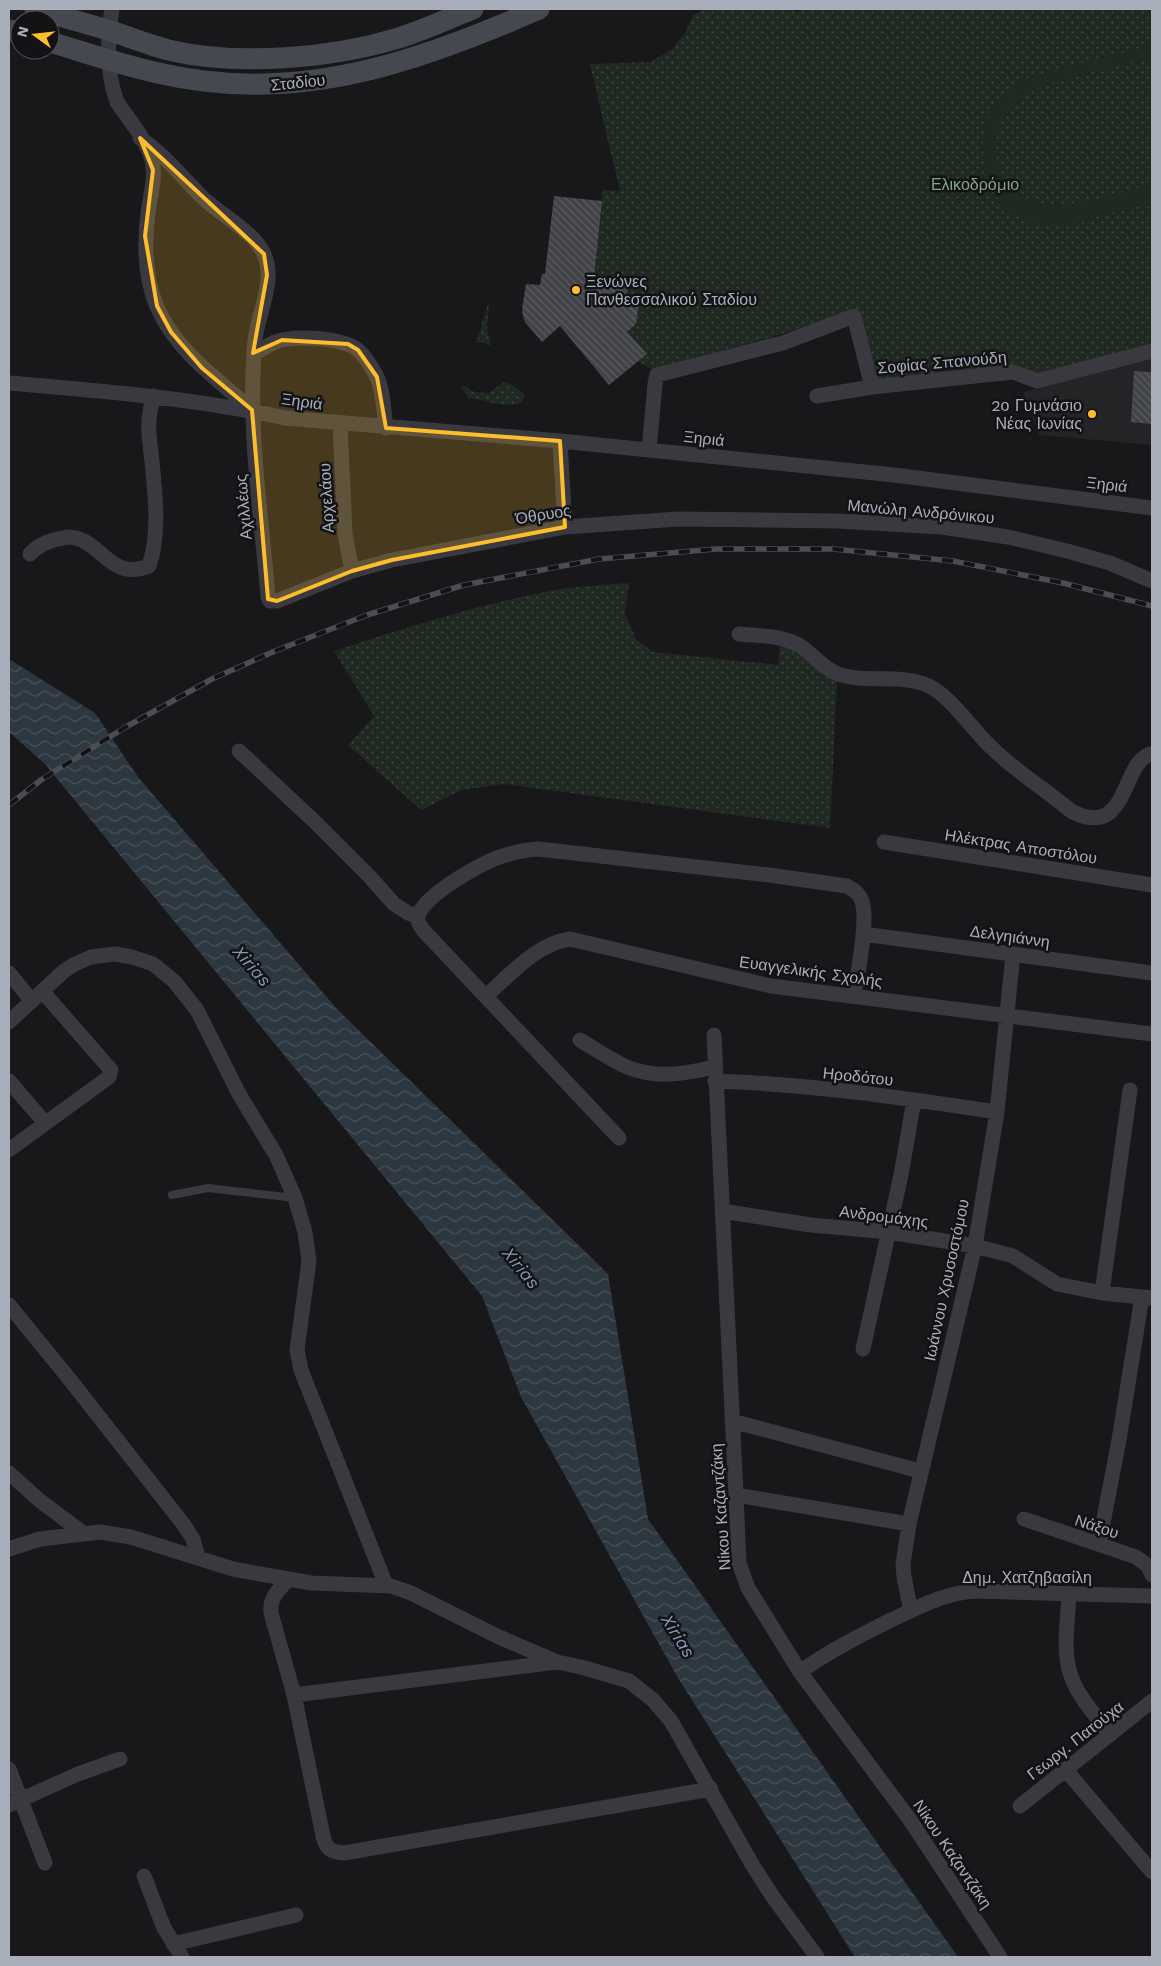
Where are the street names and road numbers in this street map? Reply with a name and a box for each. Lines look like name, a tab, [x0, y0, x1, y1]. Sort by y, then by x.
street label: Σταδίου	[270, 70, 326, 95]
street label: Σοφίας Σπανούδη	[877, 347, 1007, 378]
street label: Ξηριά	[280, 389, 324, 414]
street label: Ξηριά	[682, 427, 725, 450]
street label: Αρχελάου	[315, 463, 338, 533]
street label: Αχιλλέως	[231, 473, 256, 540]
street label: Ξηριά	[1085, 473, 1129, 496]
street label: Μανώλη Ανδρόνικου	[847, 496, 995, 527]
street label: Όθρυος	[513, 501, 572, 528]
street label: Ηλέκτρας Αποστόλου	[943, 825, 1098, 868]
street label: Δελγηιάννη	[969, 921, 1051, 951]
street label: Ευαγγελικής Σχολής	[738, 952, 884, 991]
street label: Ηροδότου	[822, 1063, 894, 1090]
street label: Ιωάννου Χρυσοστόμου	[920, 1197, 973, 1363]
street label: Ανδρομάχης	[838, 1202, 930, 1231]
street label: Νίκου Καζαντζάκη	[707, 1443, 734, 1571]
street label: Νάξου	[1072, 1510, 1121, 1542]
street label: Δημ. Χατζηβασίλη	[962, 1568, 1092, 1587]
street label: Γεωργ. Πατούχα	[1023, 1697, 1127, 1784]
street label: Νίκου Καζαντζάκη	[909, 1796, 996, 1912]

